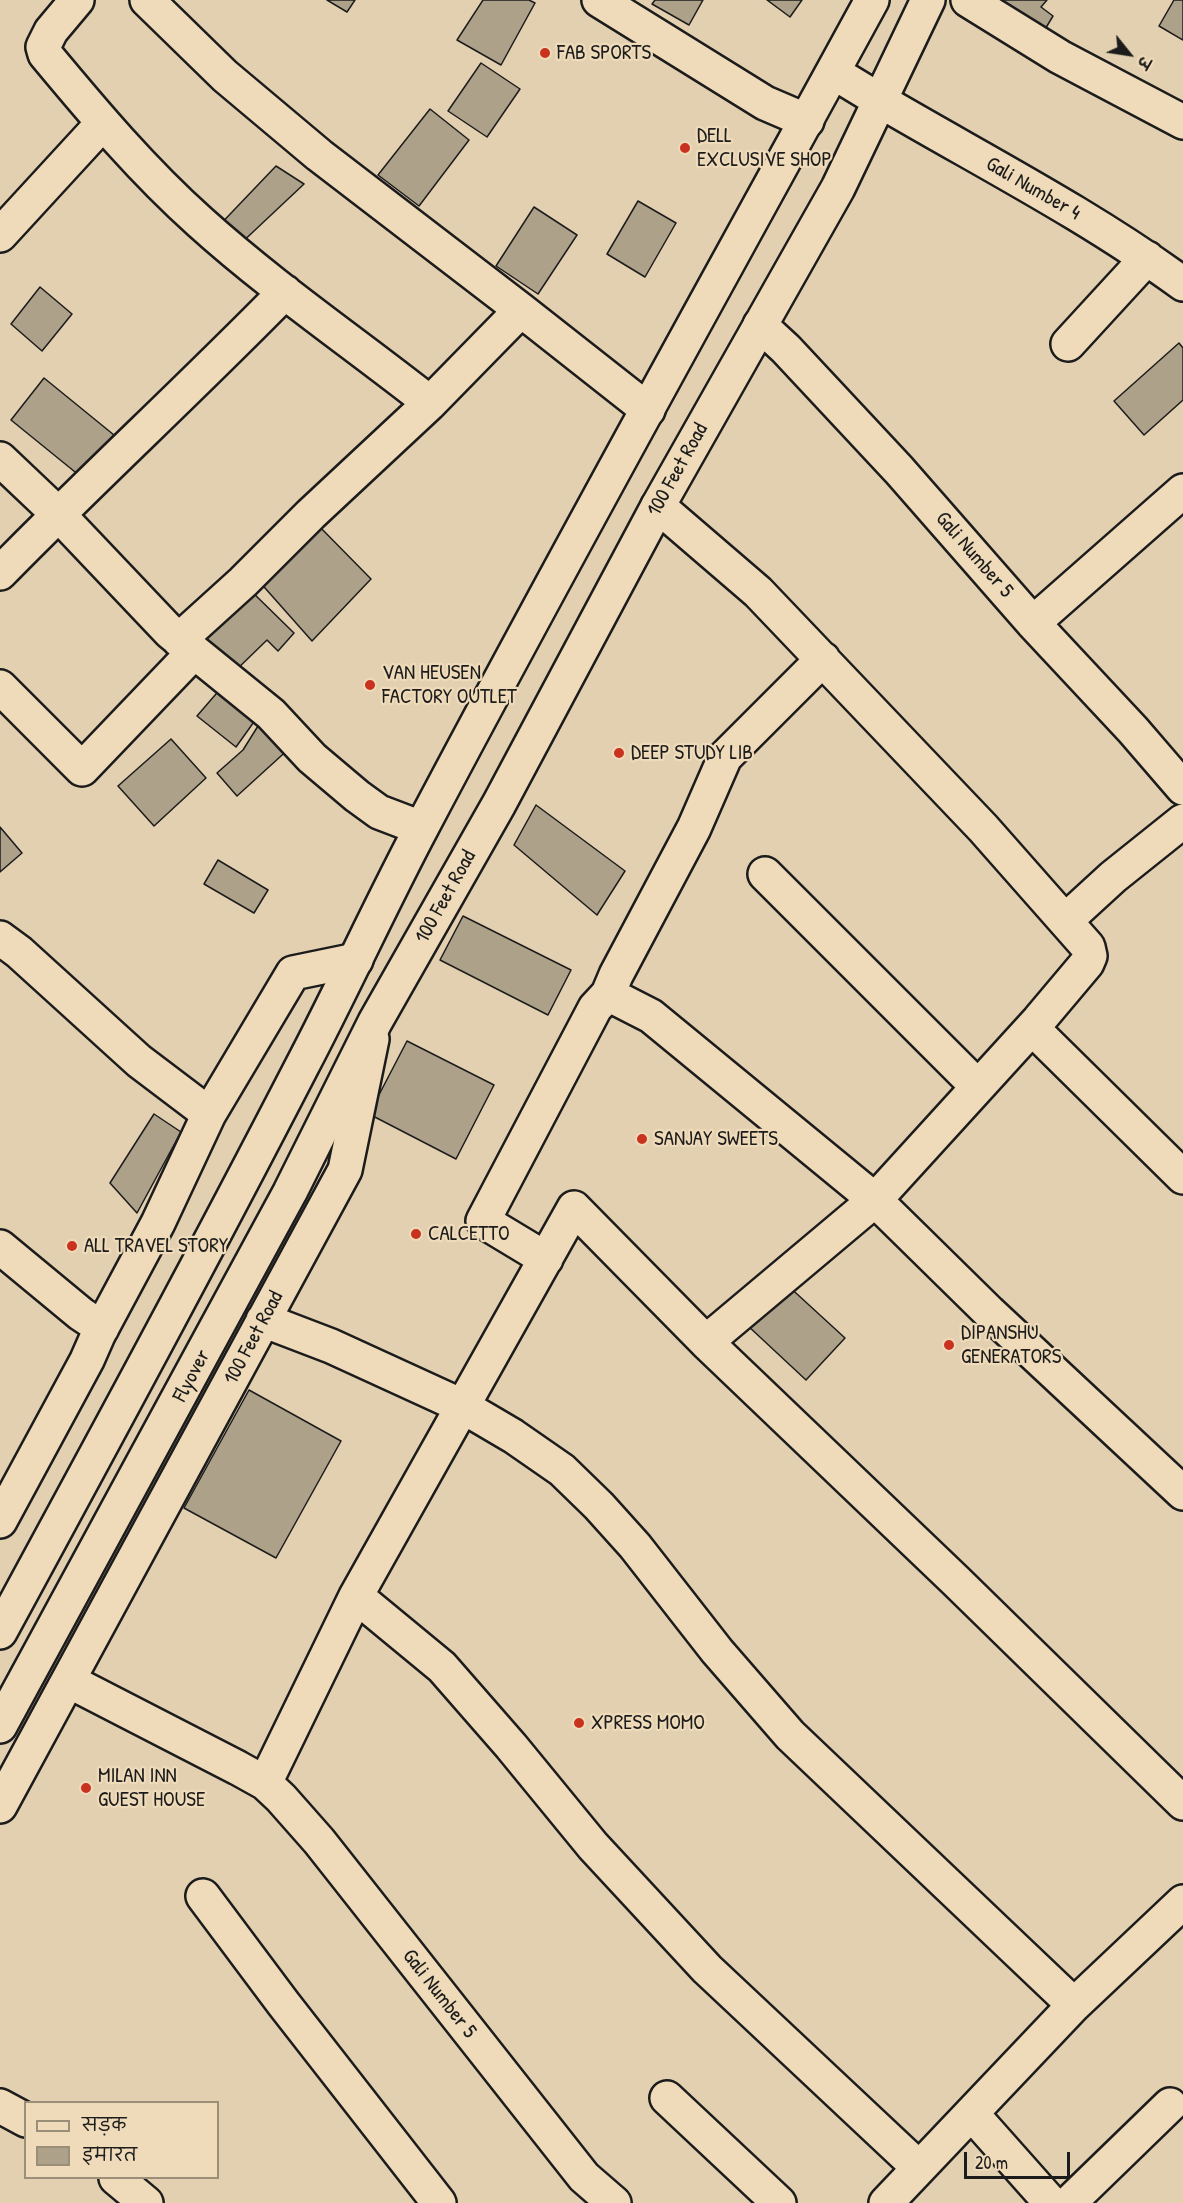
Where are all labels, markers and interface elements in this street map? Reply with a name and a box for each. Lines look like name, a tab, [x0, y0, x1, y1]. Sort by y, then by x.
north arrow	[1099, 24, 1159, 84]
place label: FAB SPORTS	[557, 40, 651, 66]
marker: FAB SPORTS	[538, 46, 552, 60]
text: उ	[1132, 53, 1157, 73]
place label: DELL EXCLUSIVE SHOP	[697, 123, 832, 173]
marker: DELL EXCLUSIVE SHOP	[678, 141, 692, 155]
street label: Gali Number 4	[981, 152, 1085, 226]
street label: 100 Feet Road	[642, 419, 714, 521]
street label: Gali Number 5	[930, 507, 1018, 603]
place label: VAN HEUSEN FACTORY OUTLET	[382, 660, 517, 710]
marker: VAN HEUSEN FACTORY OUTLET	[363, 678, 377, 692]
place label: DEEP STUDY LIB	[631, 740, 753, 766]
marker: DEEP STUDY LIB	[612, 746, 626, 760]
street label: 100 Feet Road	[410, 846, 482, 948]
place label: SANJAY SWEETS	[654, 1126, 778, 1152]
marker: SANJAY SWEETS	[635, 1132, 649, 1146]
place label: CALCETTO	[428, 1221, 510, 1247]
marker: CALCETTO	[409, 1227, 423, 1241]
place label: ALL TRAVEL STORY	[84, 1233, 228, 1259]
marker: ALL TRAVEL STORY	[65, 1239, 79, 1253]
street label: 100 Feet Road	[219, 1287, 289, 1389]
place label: DIPANSHU GENERATORS	[961, 1320, 1061, 1370]
marker: DIPANSHU GENERATORS	[942, 1338, 956, 1352]
street label: Flyover	[168, 1346, 216, 1406]
place label: XPRESS MOMO	[591, 1710, 705, 1736]
marker: XPRESS MOMO	[572, 1716, 586, 1730]
place label: MILAN INN GUEST HOUSE	[98, 1763, 205, 1813]
marker: MILAN INN GUEST HOUSE	[79, 1781, 93, 1795]
street label: Gali Number 5	[396, 1944, 482, 2044]
legend	[24, 2101, 219, 2179]
text: सड़क	[82, 2112, 126, 2137]
scale bar	[967, 2140, 1074, 2178]
text: इमारत	[82, 2142, 137, 2167]
text: 20 m	[975, 2150, 1008, 2175]

